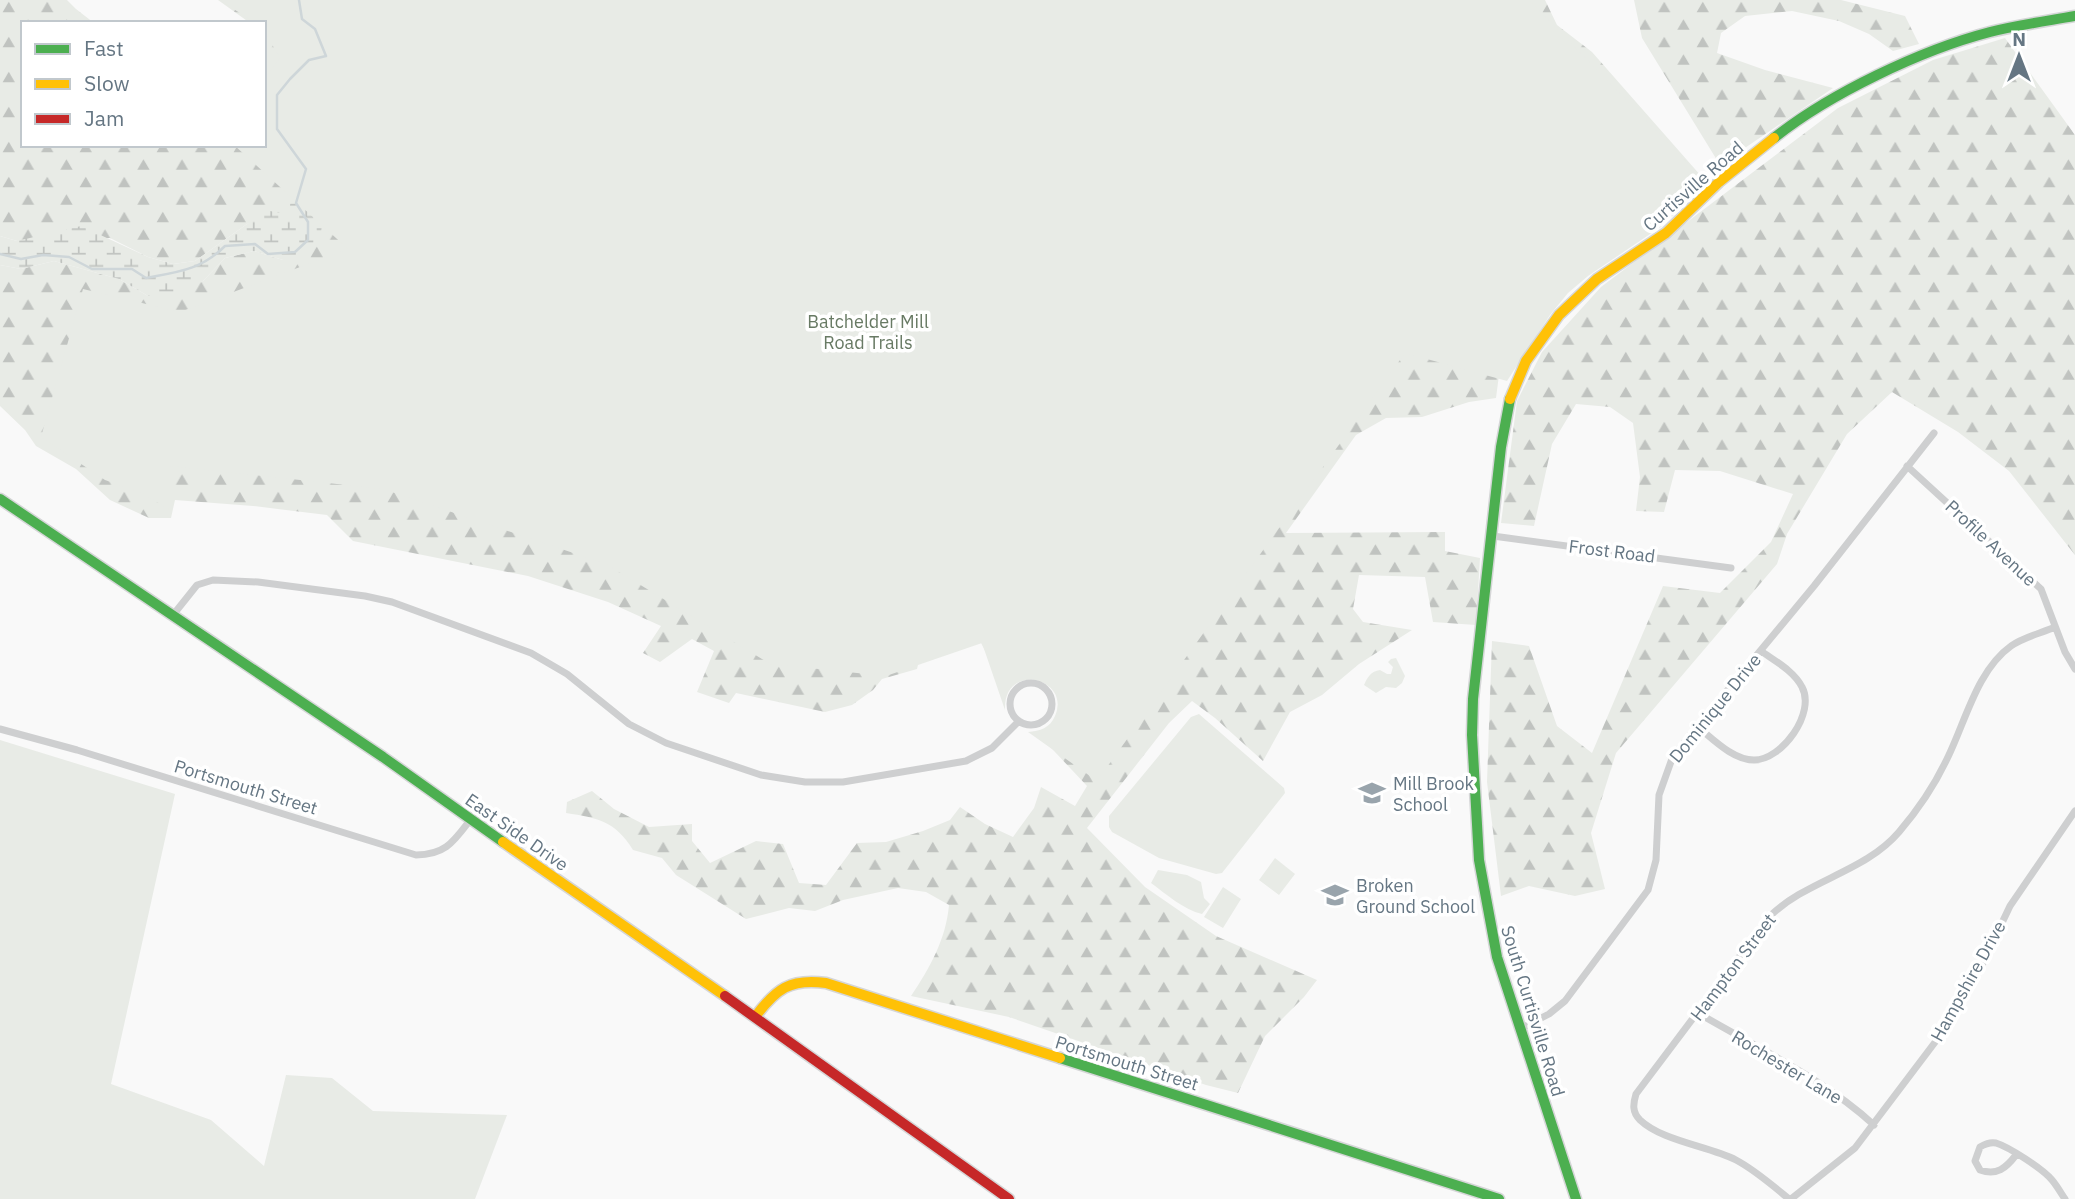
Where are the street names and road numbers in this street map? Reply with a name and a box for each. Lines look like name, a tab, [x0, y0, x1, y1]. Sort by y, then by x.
street label: Curtisville Road	[1638, 136, 1748, 236]
street label: Profile Avenue	[1941, 495, 2042, 591]
street label: Frost Road	[1567, 534, 1657, 568]
street label: Dominique Drive	[1664, 649, 1766, 767]
street label: Portsmouth Street	[172, 754, 320, 820]
street label: East Side Drive	[461, 788, 573, 876]
street label: Hampton Street	[1685, 909, 1781, 1025]
street label: Hampshire Drive	[1925, 917, 2011, 1045]
street label: South Curtisville Road	[1496, 923, 1570, 1099]
street label: Rochester Lane	[1728, 1025, 1847, 1109]
street label: Portsmouth Street	[1053, 1030, 1201, 1096]

